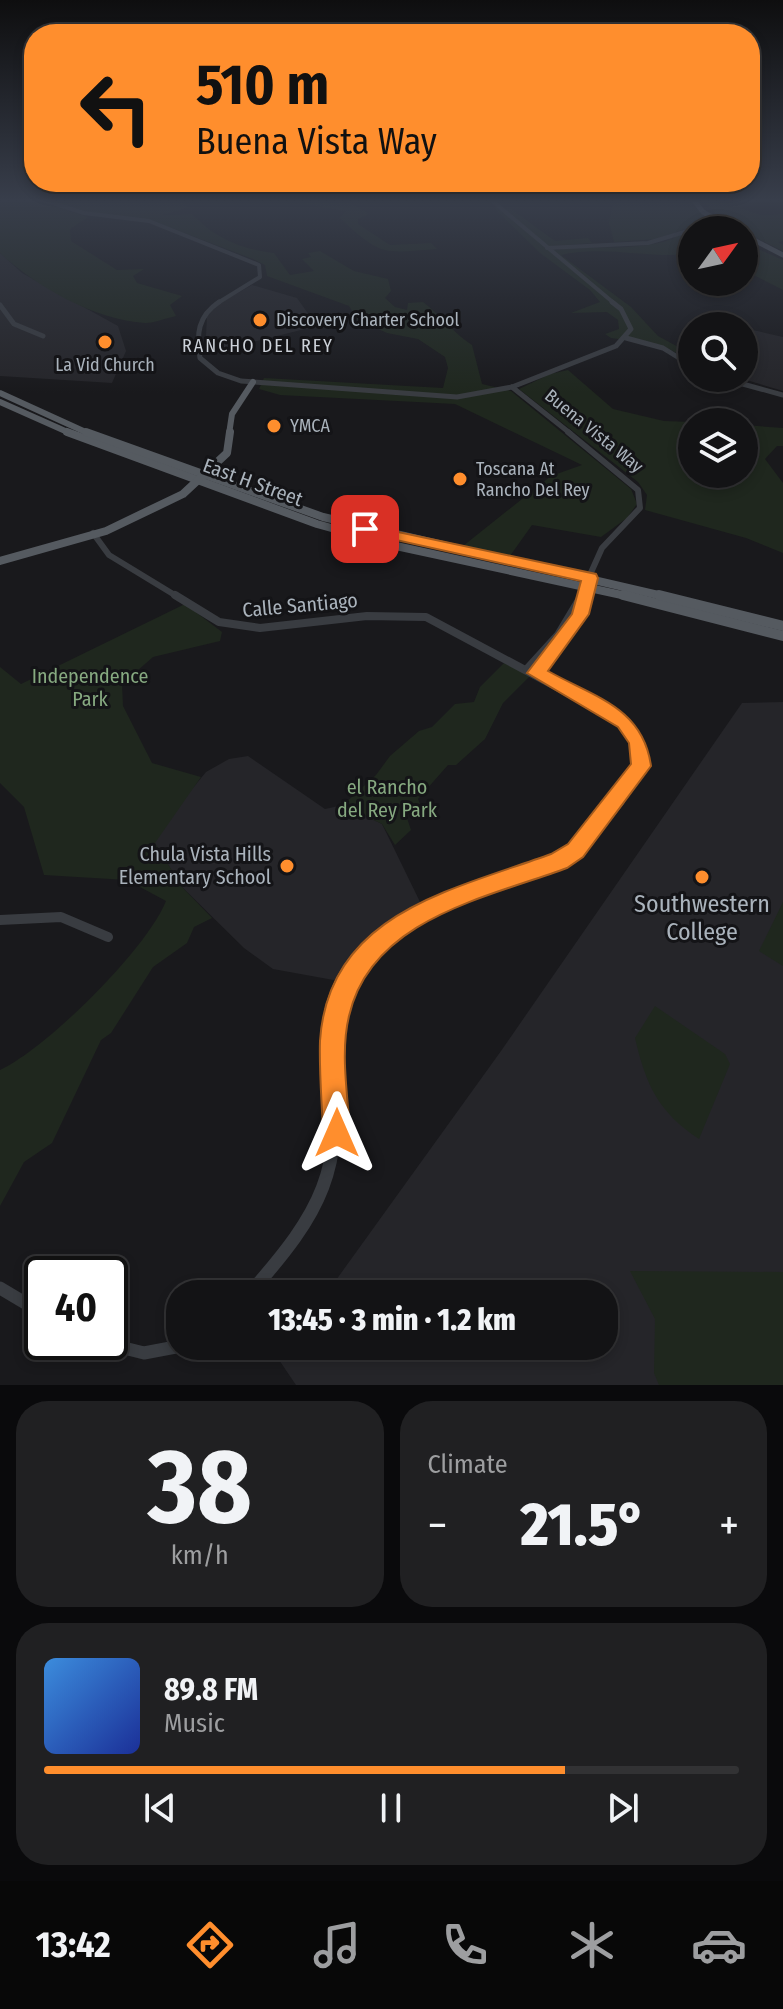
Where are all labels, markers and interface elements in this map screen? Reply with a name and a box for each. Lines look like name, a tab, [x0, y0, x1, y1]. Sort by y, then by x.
text: 510 m	[196, 52, 329, 119]
icon: left	[64, 56, 168, 160]
text: Buena Vista Way	[196, 120, 437, 164]
north arrow	[678, 216, 758, 296]
map controls	[678, 216, 758, 488]
place label: Discovery Charter School	[276, 309, 459, 331]
marker: Discovery Charter School	[251, 311, 269, 329]
button: search	[678, 312, 758, 392]
marker: La Vid Church	[96, 333, 114, 351]
district label: RANCHO DEL REY	[182, 335, 334, 357]
place label: La Vid Church	[55, 354, 155, 376]
street label: Buena Vista Way	[540, 385, 648, 477]
button: layers	[678, 408, 758, 488]
place label: YMCA	[290, 415, 330, 437]
marker: YMCA	[265, 417, 283, 435]
street label: East H Street	[200, 453, 307, 511]
place label: Toscana At Rancho Del Rey	[476, 458, 590, 501]
marker: Toscana At Rancho Del Rey	[451, 470, 469, 488]
pin	[331, 495, 399, 563]
icon: arrive	[343, 507, 387, 551]
street label: Calle Santiago	[241, 588, 359, 622]
park label: Independence Park	[32, 664, 148, 711]
park label: el Rancho del Rey Park	[337, 775, 438, 822]
place label: Chula Vista Hills Elementary School	[119, 842, 271, 889]
marker: Chula Vista Hills Elementary School	[278, 857, 296, 875]
marker: Southwestern College	[693, 868, 711, 886]
place label: Southwestern College	[634, 890, 770, 946]
position arrow	[295, 1091, 379, 1175]
speed limit sign: 40	[24, 1256, 128, 1360]
text: 13:45 · 3 min · 1.2 km	[268, 1302, 516, 1338]
text: 38	[148, 1425, 252, 1550]
text: Climate	[428, 1449, 508, 1480]
text: 21.5°	[521, 1489, 646, 1561]
text: −	[428, 1499, 447, 1552]
text: +	[719, 1499, 739, 1552]
text: km/h	[171, 1540, 229, 1571]
text: 89.8 FM	[164, 1672, 258, 1708]
text: Music	[164, 1708, 225, 1739]
icon: previous	[138, 1786, 182, 1830]
icon: pause	[369, 1786, 413, 1830]
icon: next	[601, 1786, 645, 1830]
icon: directions	[182, 1917, 238, 1973]
icon: music	[309, 1917, 365, 1973]
icon: phone	[437, 1917, 493, 1973]
icon: climate	[564, 1917, 620, 1973]
icon: car	[691, 1917, 747, 1973]
text: 13:42	[36, 1923, 111, 1967]

